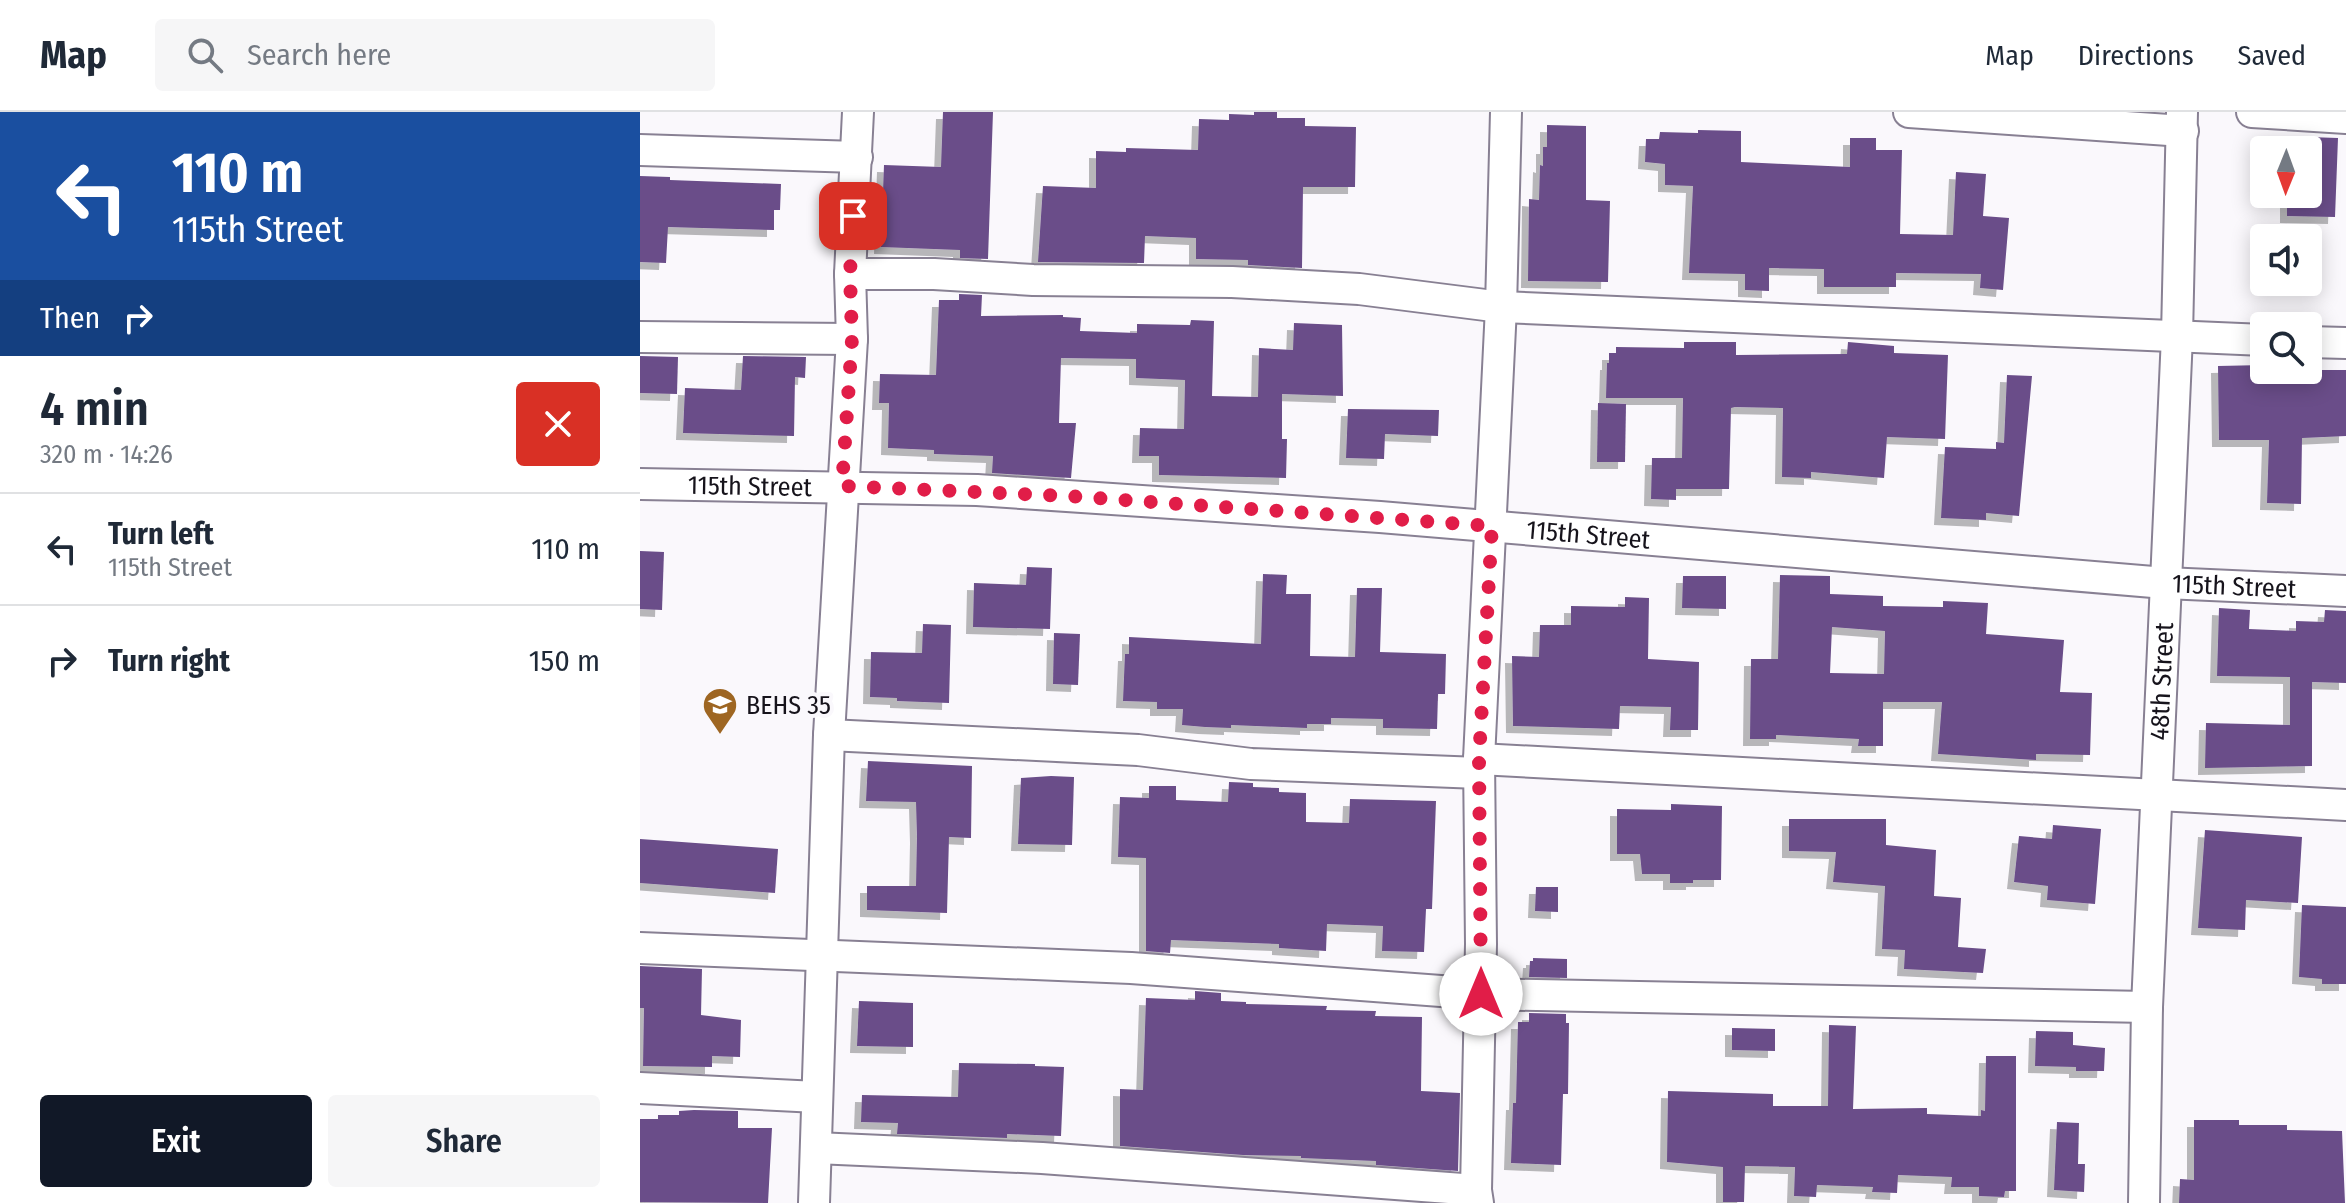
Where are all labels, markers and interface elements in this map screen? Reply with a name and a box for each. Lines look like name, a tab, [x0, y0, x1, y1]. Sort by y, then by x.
search box	[155, 19, 715, 91]
text: Map	[40, 32, 107, 78]
icon: search	[183, 33, 227, 77]
text: Search here	[247, 37, 391, 73]
text: Map	[1985, 39, 2034, 72]
text: Directions	[2078, 39, 2194, 72]
text: Saved	[2238, 39, 2306, 72]
north arrow	[2250, 136, 2322, 208]
map controls	[2250, 136, 2322, 384]
text: 110 m	[172, 140, 303, 207]
icon: left	[40, 144, 144, 248]
pin	[819, 182, 887, 250]
icon: arrive	[831, 194, 875, 238]
text: 115th Street	[172, 208, 344, 252]
button: sound	[2250, 224, 2322, 296]
icon: right	[116, 296, 160, 340]
text: Then	[40, 300, 100, 336]
button: search	[2250, 312, 2322, 384]
text: 4 min	[40, 380, 149, 438]
button: close	[516, 382, 600, 466]
text: 320 m · 14:26	[40, 439, 173, 470]
street label: 115th Street	[688, 470, 813, 503]
street label: 115th Street	[1525, 514, 1652, 556]
text: Turn left	[108, 516, 214, 552]
icon: left	[40, 527, 84, 571]
text: 110 m	[531, 531, 600, 567]
text: 115th Street	[108, 552, 232, 583]
street label: 115th Street	[2172, 568, 2297, 605]
street label: 48th Street	[2144, 621, 2180, 741]
icon: right	[40, 639, 84, 683]
text: Turn right	[108, 643, 230, 679]
text: 150 m	[529, 643, 600, 679]
school or university icon: BEHS 35	[701, 686, 739, 736]
place label: BEHS 35	[746, 690, 831, 721]
position arrow	[1439, 952, 1523, 1036]
button: Exit	[40, 1095, 312, 1187]
button: Share	[328, 1095, 600, 1187]

